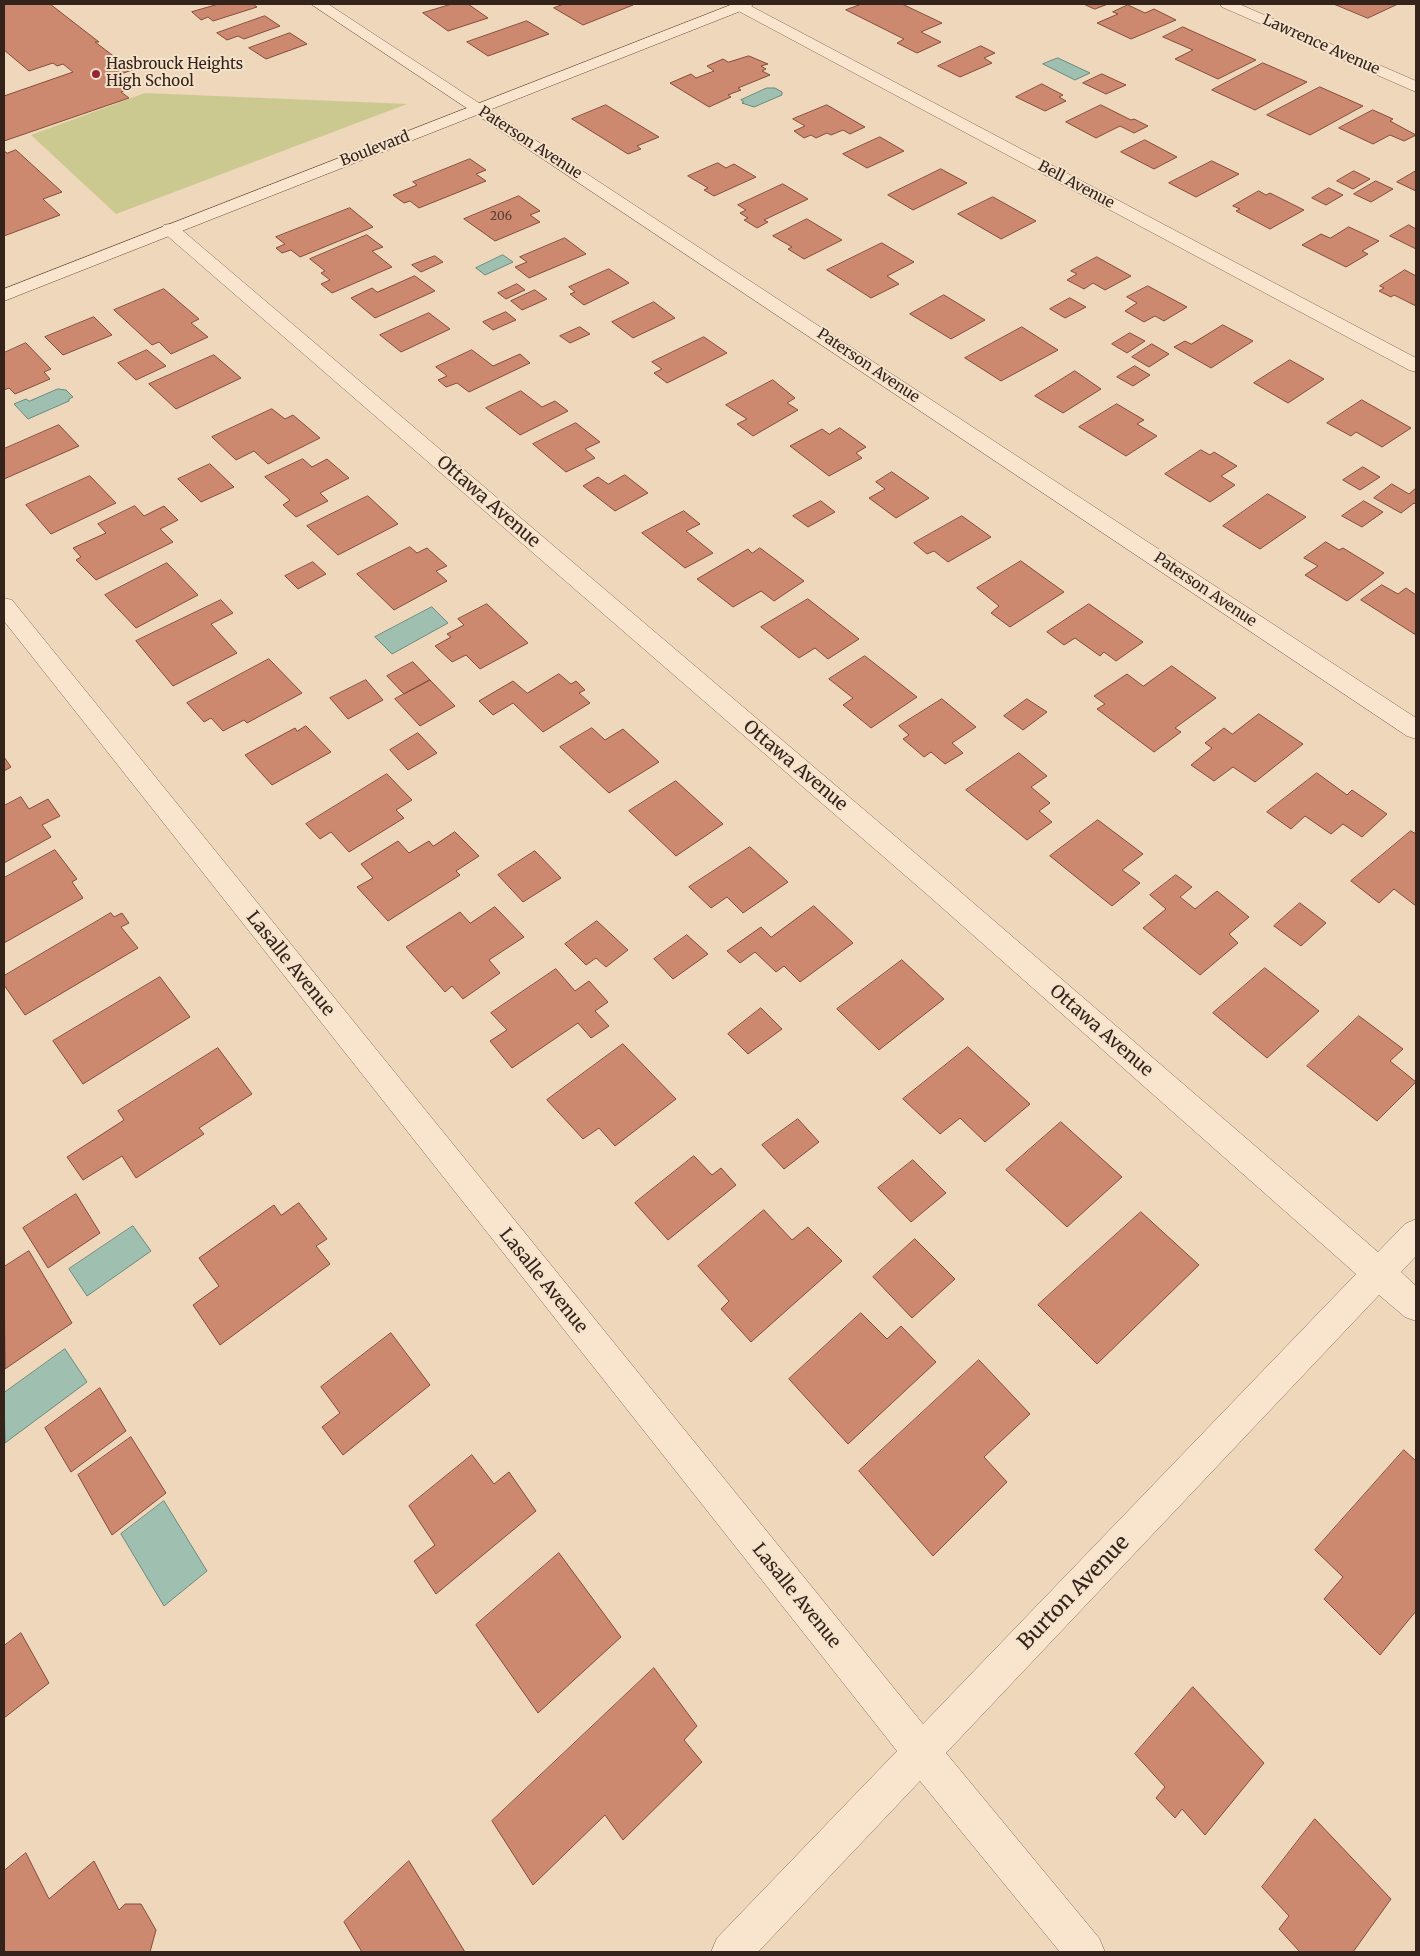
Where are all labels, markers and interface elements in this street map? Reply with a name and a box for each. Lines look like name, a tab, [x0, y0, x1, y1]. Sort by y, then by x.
street label: Lawrence Avenue	[1260, 11, 1382, 79]
place label: Hasbrouck Heights High School	[106, 56, 243, 91]
marker: Hasbrouck Heights High School	[90, 68, 102, 80]
street label: Paterson Avenue	[475, 103, 585, 183]
street label: Boulevard	[338, 128, 412, 170]
street label: Bell Avenue	[1035, 157, 1117, 213]
house number: 206	[490, 210, 512, 224]
street label: Paterson Avenue	[813, 325, 923, 407]
street label: Ottawa Avenue	[432, 451, 544, 553]
street label: Paterson Avenue	[1150, 549, 1260, 631]
street label: Ottawa Avenue	[739, 716, 851, 816]
street label: Lasalle Avenue	[241, 907, 339, 1021]
street label: Ottawa Avenue	[1045, 980, 1157, 1082]
street label: Lasalle Avenue	[494, 1224, 592, 1338]
street label: Burton Avenue	[1013, 1531, 1135, 1655]
street label: Lasalle Avenue	[747, 1539, 845, 1653]

